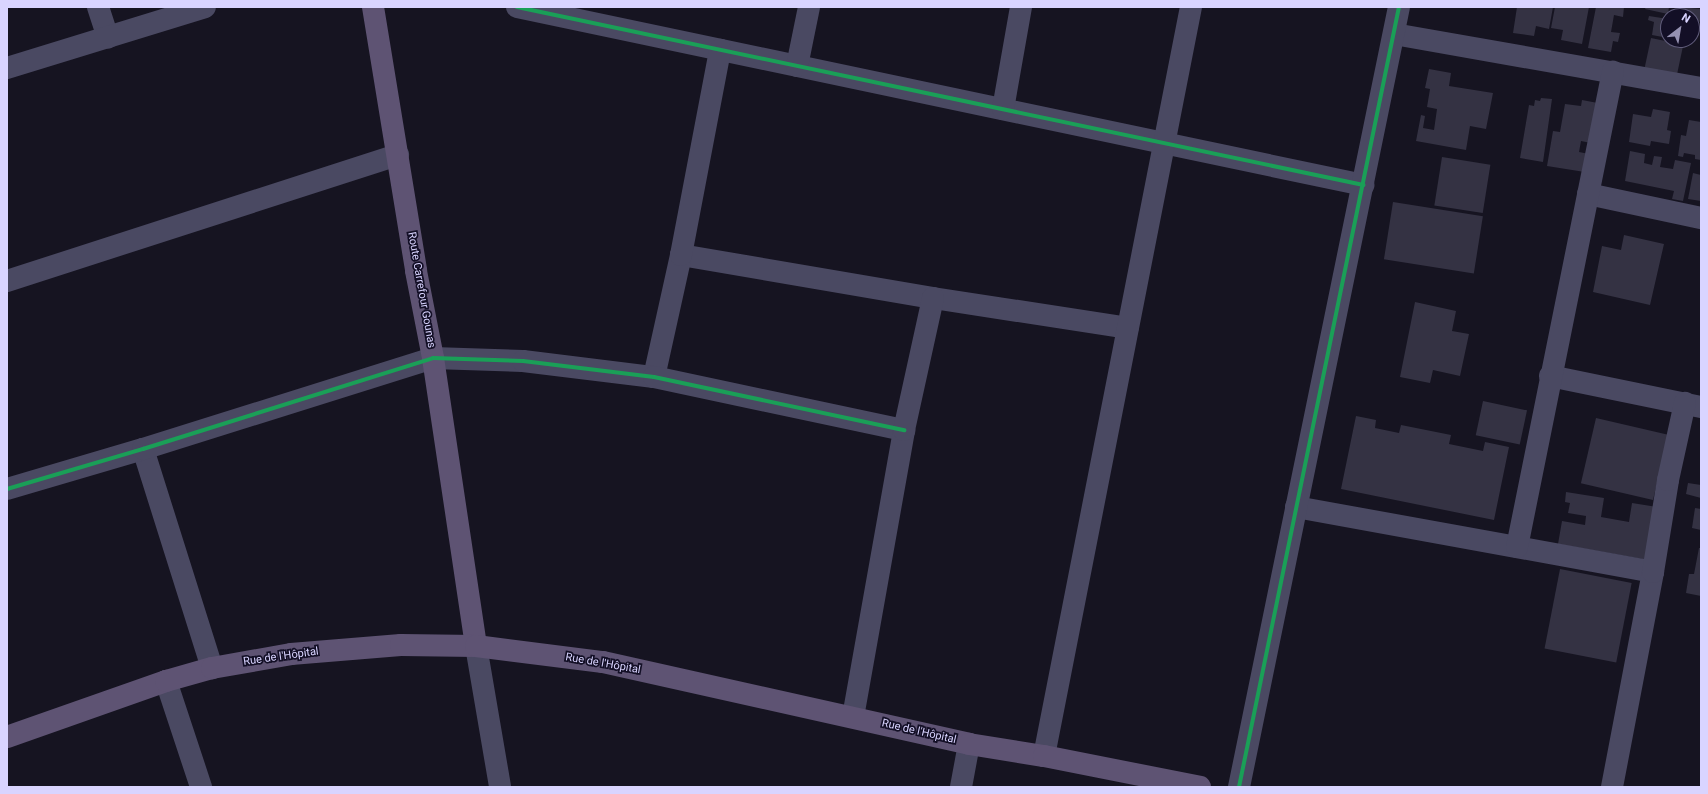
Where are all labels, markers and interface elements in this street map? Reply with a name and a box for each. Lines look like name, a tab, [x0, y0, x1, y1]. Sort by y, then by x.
north arrow	[1660, 8, 1700, 48]
text: N	[1679, 11, 1693, 26]
street label: Route Carrefour Gounas	[404, 231, 438, 349]
street label: Rue de l'Hôpital	[242, 645, 320, 669]
street label: Rue de l'Hôpital	[564, 651, 642, 677]
street label: Rue de l'Hôpital	[880, 717, 958, 747]

